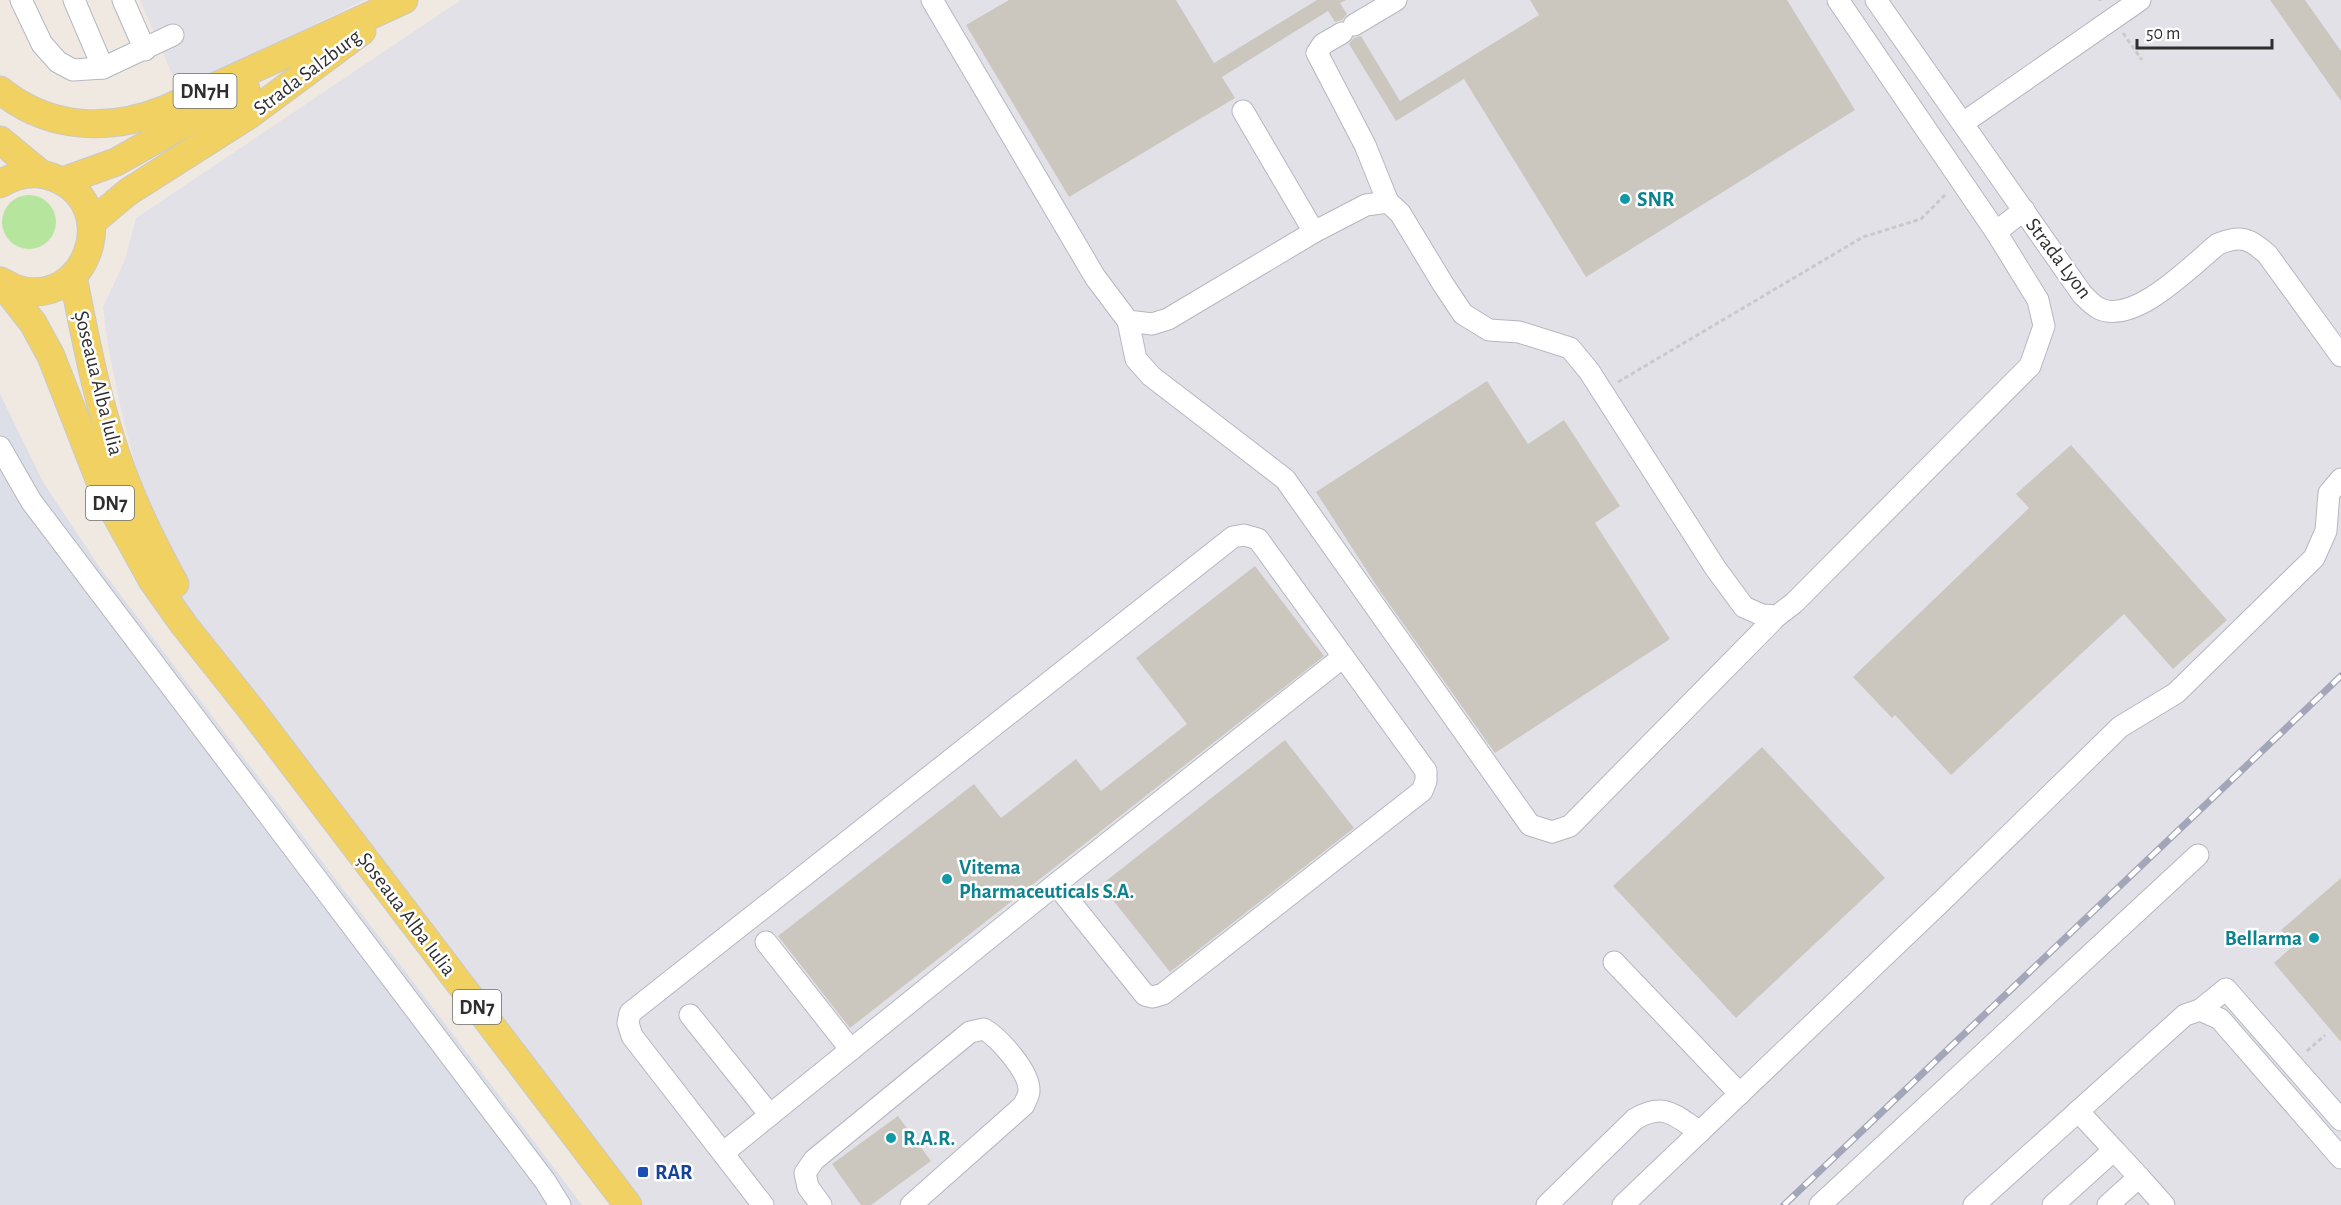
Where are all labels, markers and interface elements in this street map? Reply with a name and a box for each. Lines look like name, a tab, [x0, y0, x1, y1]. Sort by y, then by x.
scale bar	[2137, 12, 2272, 50]
street label: Strada Salzburg	[250, 25, 365, 119]
text: 50 m	[2146, 25, 2180, 43]
road number: DN7H	[174, 74, 236, 108]
place label: SNR	[1637, 189, 1674, 210]
marker: SNR	[1618, 192, 1632, 206]
street label: Strada Lyon	[2022, 214, 2096, 302]
street label: Șoseaua Alba Iulia	[68, 309, 127, 458]
road number: DN7	[86, 486, 134, 520]
street label: Șoseaua Alba Iulia	[352, 849, 460, 981]
place label: Vitema Pharmaceuticals S.A.	[959, 857, 1134, 902]
marker: Vitema Pharmaceuticals S.A.	[940, 872, 954, 886]
place label: Bellarma	[2225, 928, 2302, 949]
marker: Bellarma	[2307, 931, 2321, 945]
road number: DN7	[453, 990, 501, 1024]
place label: R.A.R.	[903, 1128, 955, 1149]
marker: R.A.R.	[884, 1131, 898, 1145]
place label: RAR	[655, 1162, 692, 1183]
marker: RAR	[636, 1165, 650, 1179]

